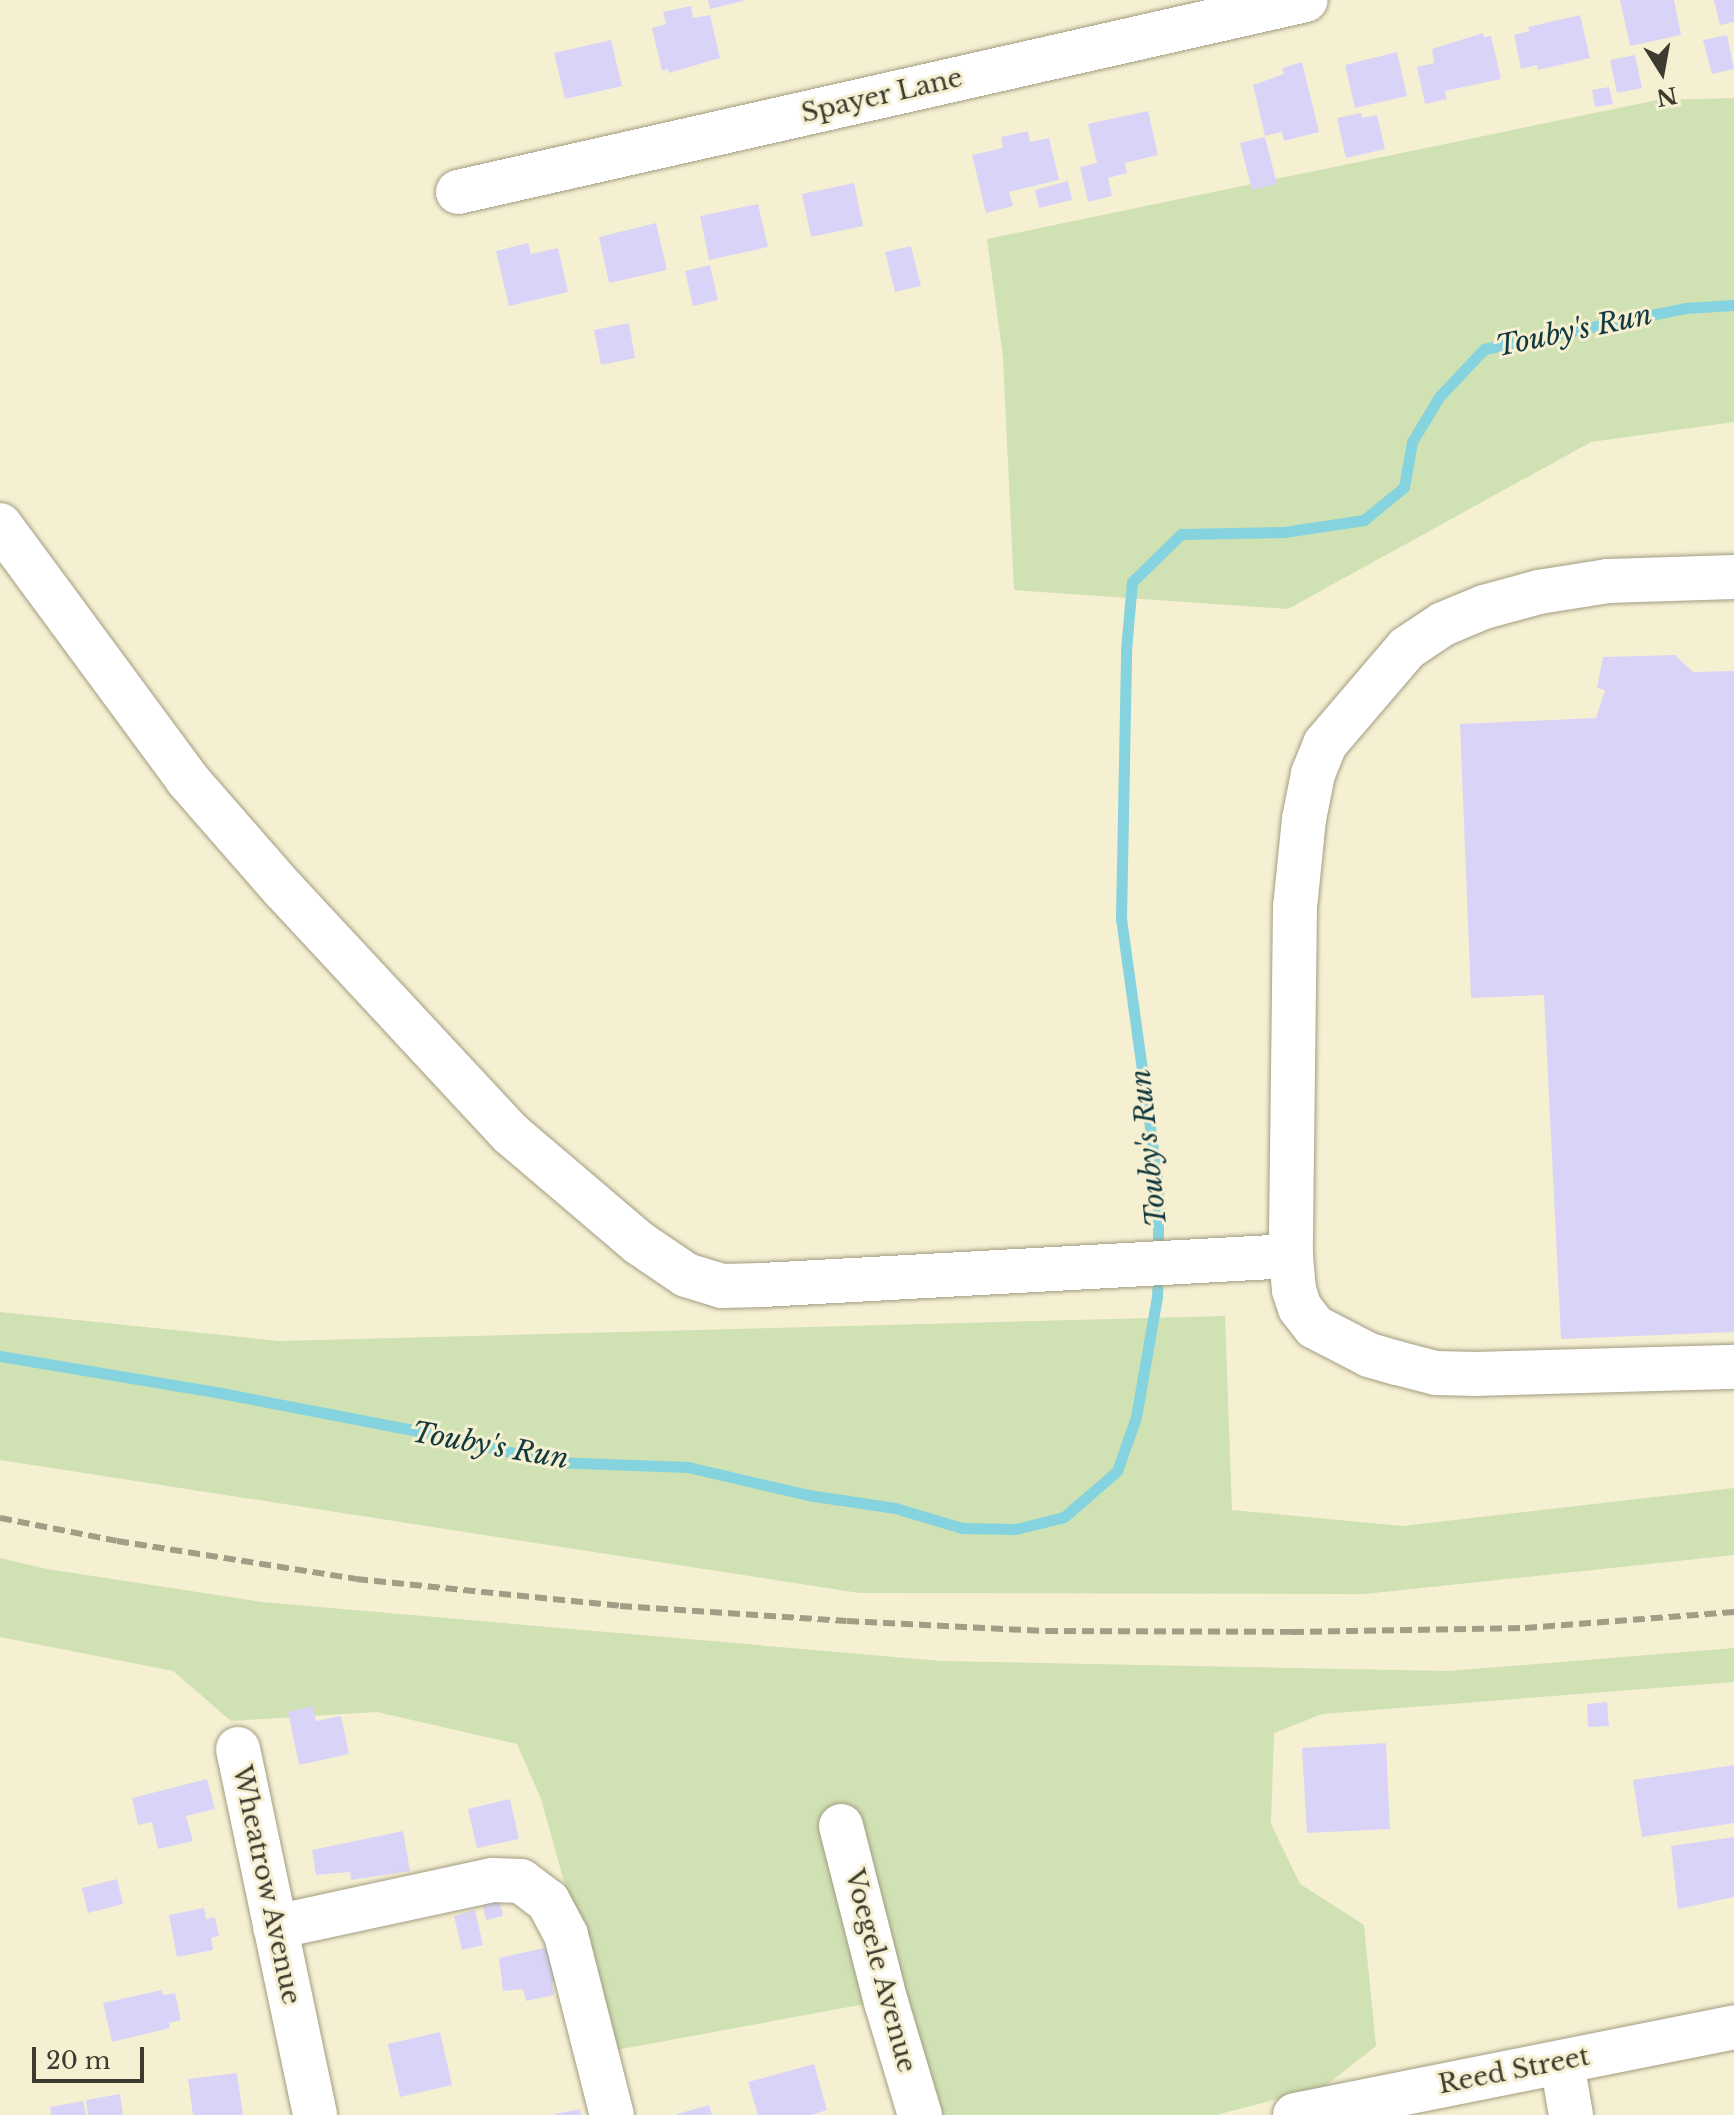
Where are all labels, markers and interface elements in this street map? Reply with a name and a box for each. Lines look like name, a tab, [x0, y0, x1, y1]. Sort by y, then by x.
north arrow	[1622, 32, 1702, 112]
street label: Spayer Lane	[798, 62, 966, 130]
text: N	[1654, 81, 1679, 111]
water label: Touby's Run	[1493, 298, 1655, 364]
water label: Touby's Run	[1124, 1067, 1174, 1229]
water label: Touby's Run	[409, 1416, 571, 1476]
street label: Wheatrow Avenue	[225, 1762, 307, 2008]
street label: Voegele Avenue	[838, 1865, 922, 2077]
scale bar	[36, 2031, 148, 2081]
street label: Reed Street	[1436, 2041, 1592, 2101]
text: 20 m	[46, 2046, 111, 2075]

